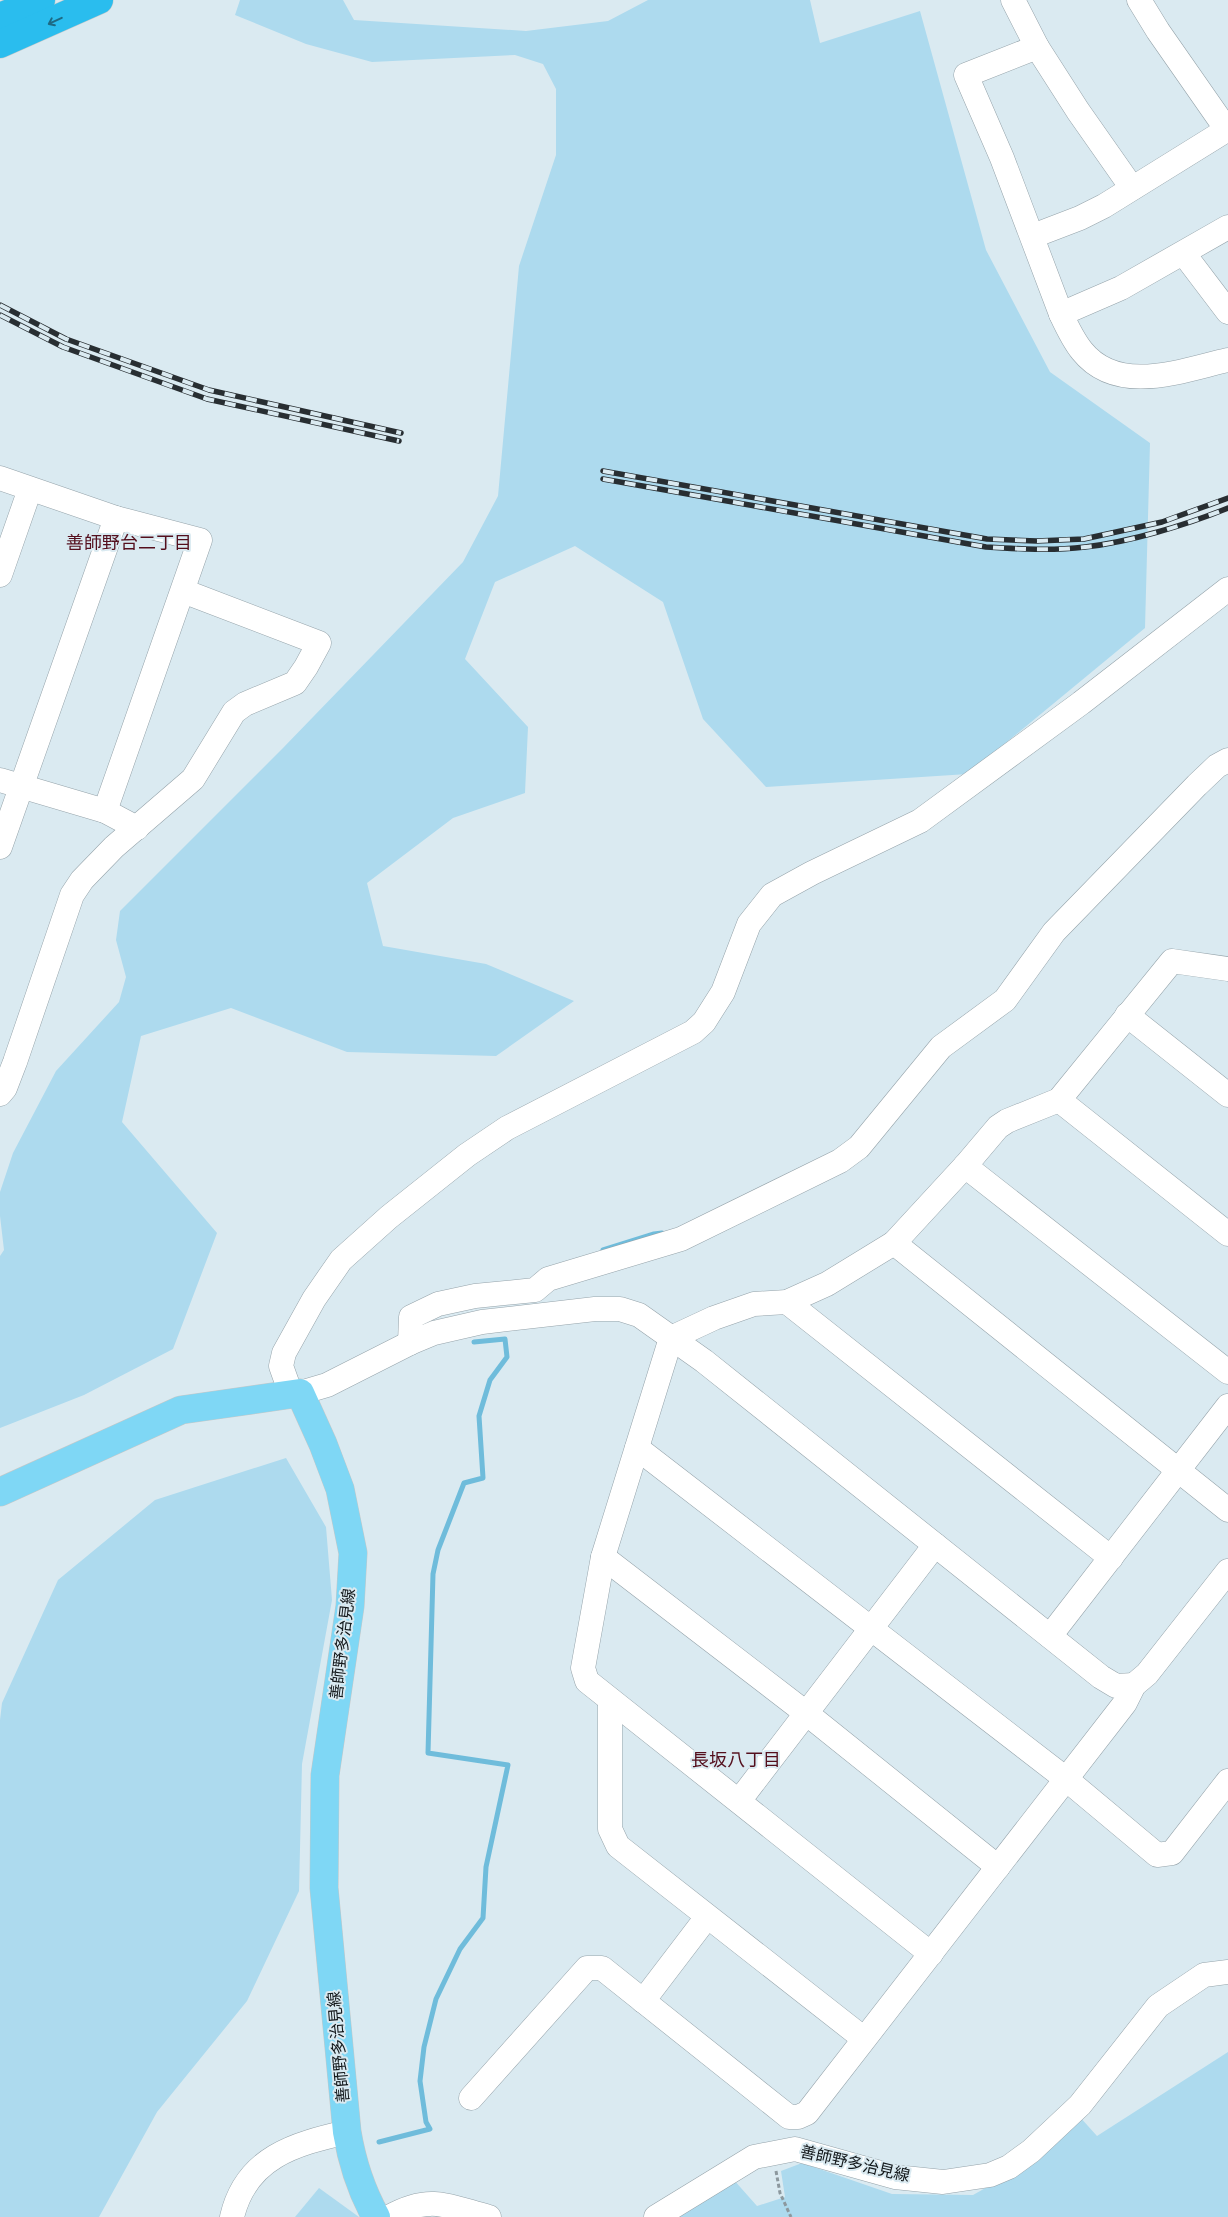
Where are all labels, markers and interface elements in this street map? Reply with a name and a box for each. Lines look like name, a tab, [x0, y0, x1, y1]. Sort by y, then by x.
one-way arrow	[48, 17, 63, 26]
district label: 善師野台二丁目	[66, 531, 192, 555]
street label: 善師野多治見線	[325, 1587, 361, 1701]
district label: 長坂八丁目	[691, 1748, 781, 1772]
street label: 善師野多治見線	[323, 1990, 355, 2104]
street label: 善師野多治見線	[798, 2141, 912, 2187]

